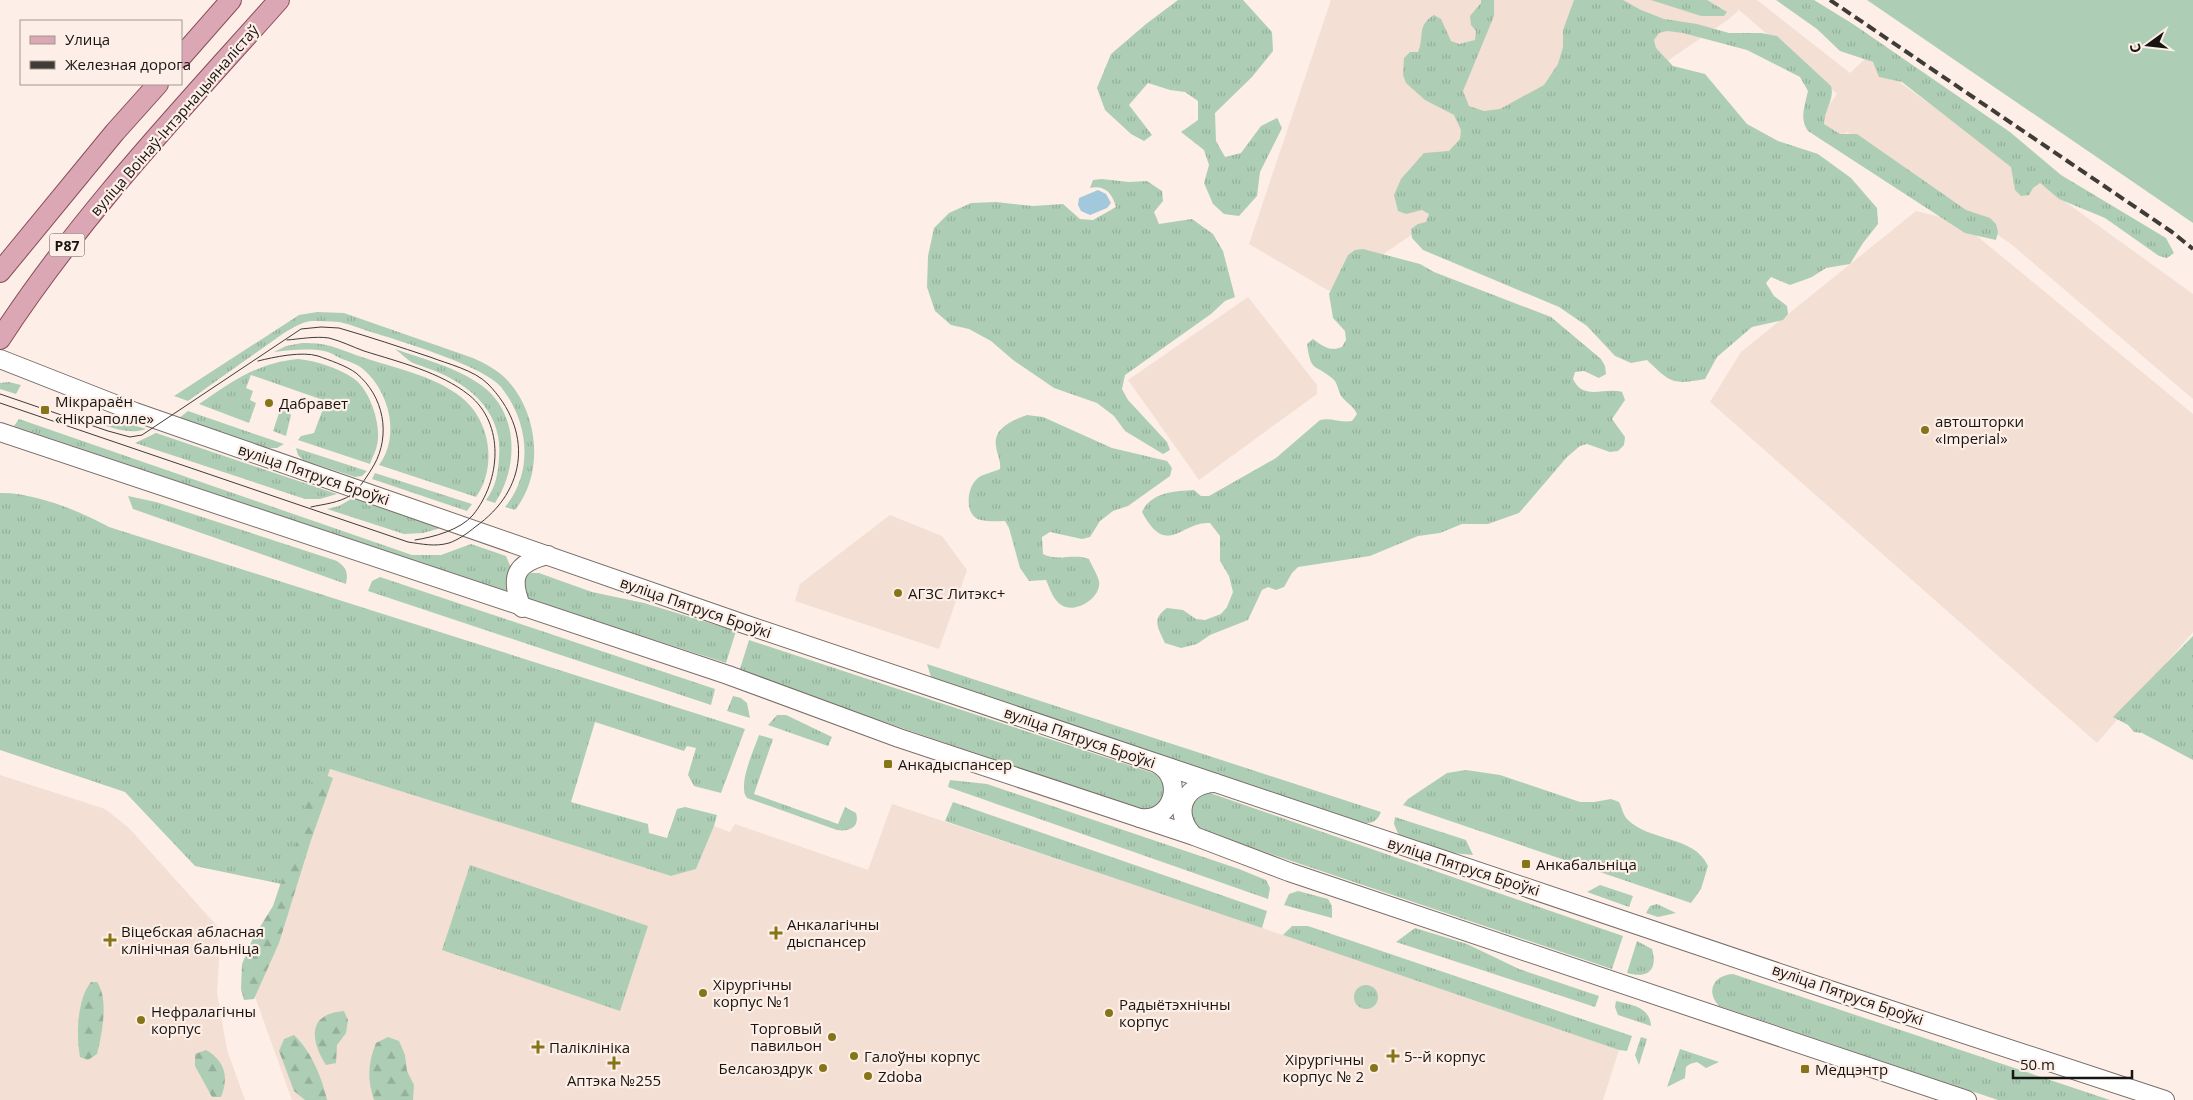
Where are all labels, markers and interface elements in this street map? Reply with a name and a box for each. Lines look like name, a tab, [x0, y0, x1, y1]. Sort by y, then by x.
legend	[20, 20, 182, 85]
street label: вуліца Воінаў-Інтэрнацыяналістаў	[85, 20, 263, 220]
north arrow	[2123, 20, 2173, 70]
text: Улица	[65, 29, 110, 49]
text: С	[2125, 42, 2145, 55]
text: Железная дорога	[65, 54, 191, 74]
road number: Р87	[50, 234, 84, 256]
place label: Мікрараён «Нікраполле»	[55, 391, 154, 428]
place label: Дабравет	[279, 393, 348, 413]
marker: Дабравет	[263, 397, 275, 409]
marker: Мікрараён «Нікраполле»	[39, 404, 51, 416]
place label: автошторки «Imperial»	[1935, 411, 2024, 448]
marker: автошторки «Imperial»	[1919, 424, 1931, 436]
street label: вуліца Пятруся Броўкі	[236, 439, 392, 509]
street label: вуліца Пятруся Броўкі	[618, 572, 774, 642]
place label: АГЗС Литэкс+	[908, 583, 1005, 603]
marker: АГЗС Литэкс+	[892, 587, 904, 599]
street label: вуліца Пятруся Броўкі	[1002, 702, 1158, 772]
place label: Анкадыспансер	[898, 754, 1012, 774]
marker: Анкадыспансер	[882, 758, 894, 770]
street label: вуліца Пятруся Броўкі	[1385, 832, 1543, 900]
place label: Анкабальніца	[1536, 854, 1637, 874]
marker: Анкабальніца	[1520, 858, 1532, 870]
place label: Анкалагічны дыспансер	[787, 914, 879, 951]
place label: Віцебская абласная клінічная бальніца	[121, 921, 264, 958]
marker: Анкалагічны дыспансер	[769, 926, 783, 940]
marker: Віцебская абласная клінічная бальніца	[103, 933, 117, 947]
street label: вуліца Пятруся Броўкі	[1770, 959, 1926, 1029]
place label: Хірургічны корпус №1	[713, 974, 792, 1011]
marker: Хірургічны корпус №1	[697, 987, 709, 999]
place label: Радыётэхнічны корпус	[1119, 994, 1231, 1031]
place label: Нефралагічны корпус	[151, 1001, 256, 1038]
marker: Радыётэхнічны корпус	[1103, 1007, 1115, 1019]
marker: Нефралагічны корпус	[135, 1014, 147, 1026]
place label: Торговый павильон	[750, 1018, 822, 1055]
marker: Торговый павильон	[826, 1031, 838, 1043]
place label: Паліклініка	[549, 1037, 630, 1057]
marker: Паліклініка	[531, 1040, 545, 1054]
place label: Галоўны корпус	[864, 1046, 980, 1066]
place label: 5--й корпус	[1404, 1046, 1486, 1066]
scale bar	[2013, 1048, 2132, 1080]
place label: Хірургічны корпус № 2	[1282, 1049, 1364, 1086]
marker: 5--й корпус	[1386, 1049, 1400, 1063]
marker: Галоўны корпус	[848, 1050, 860, 1062]
text: 50 m	[2020, 1054, 2055, 1074]
marker: Аптэка №255	[608, 1057, 620, 1069]
place label: Белсаюздрук	[719, 1058, 813, 1078]
place label: Медцэнтр	[1815, 1059, 1888, 1079]
marker: Белсаюздрук	[817, 1062, 829, 1074]
marker: Хірургічны корпус № 2	[1368, 1062, 1380, 1074]
marker: Медцэнтр	[1799, 1063, 1811, 1075]
place label: Zdoba	[878, 1066, 922, 1086]
place label: Аптэка №255	[567, 1070, 661, 1090]
marker: Zdoba	[862, 1070, 874, 1082]

